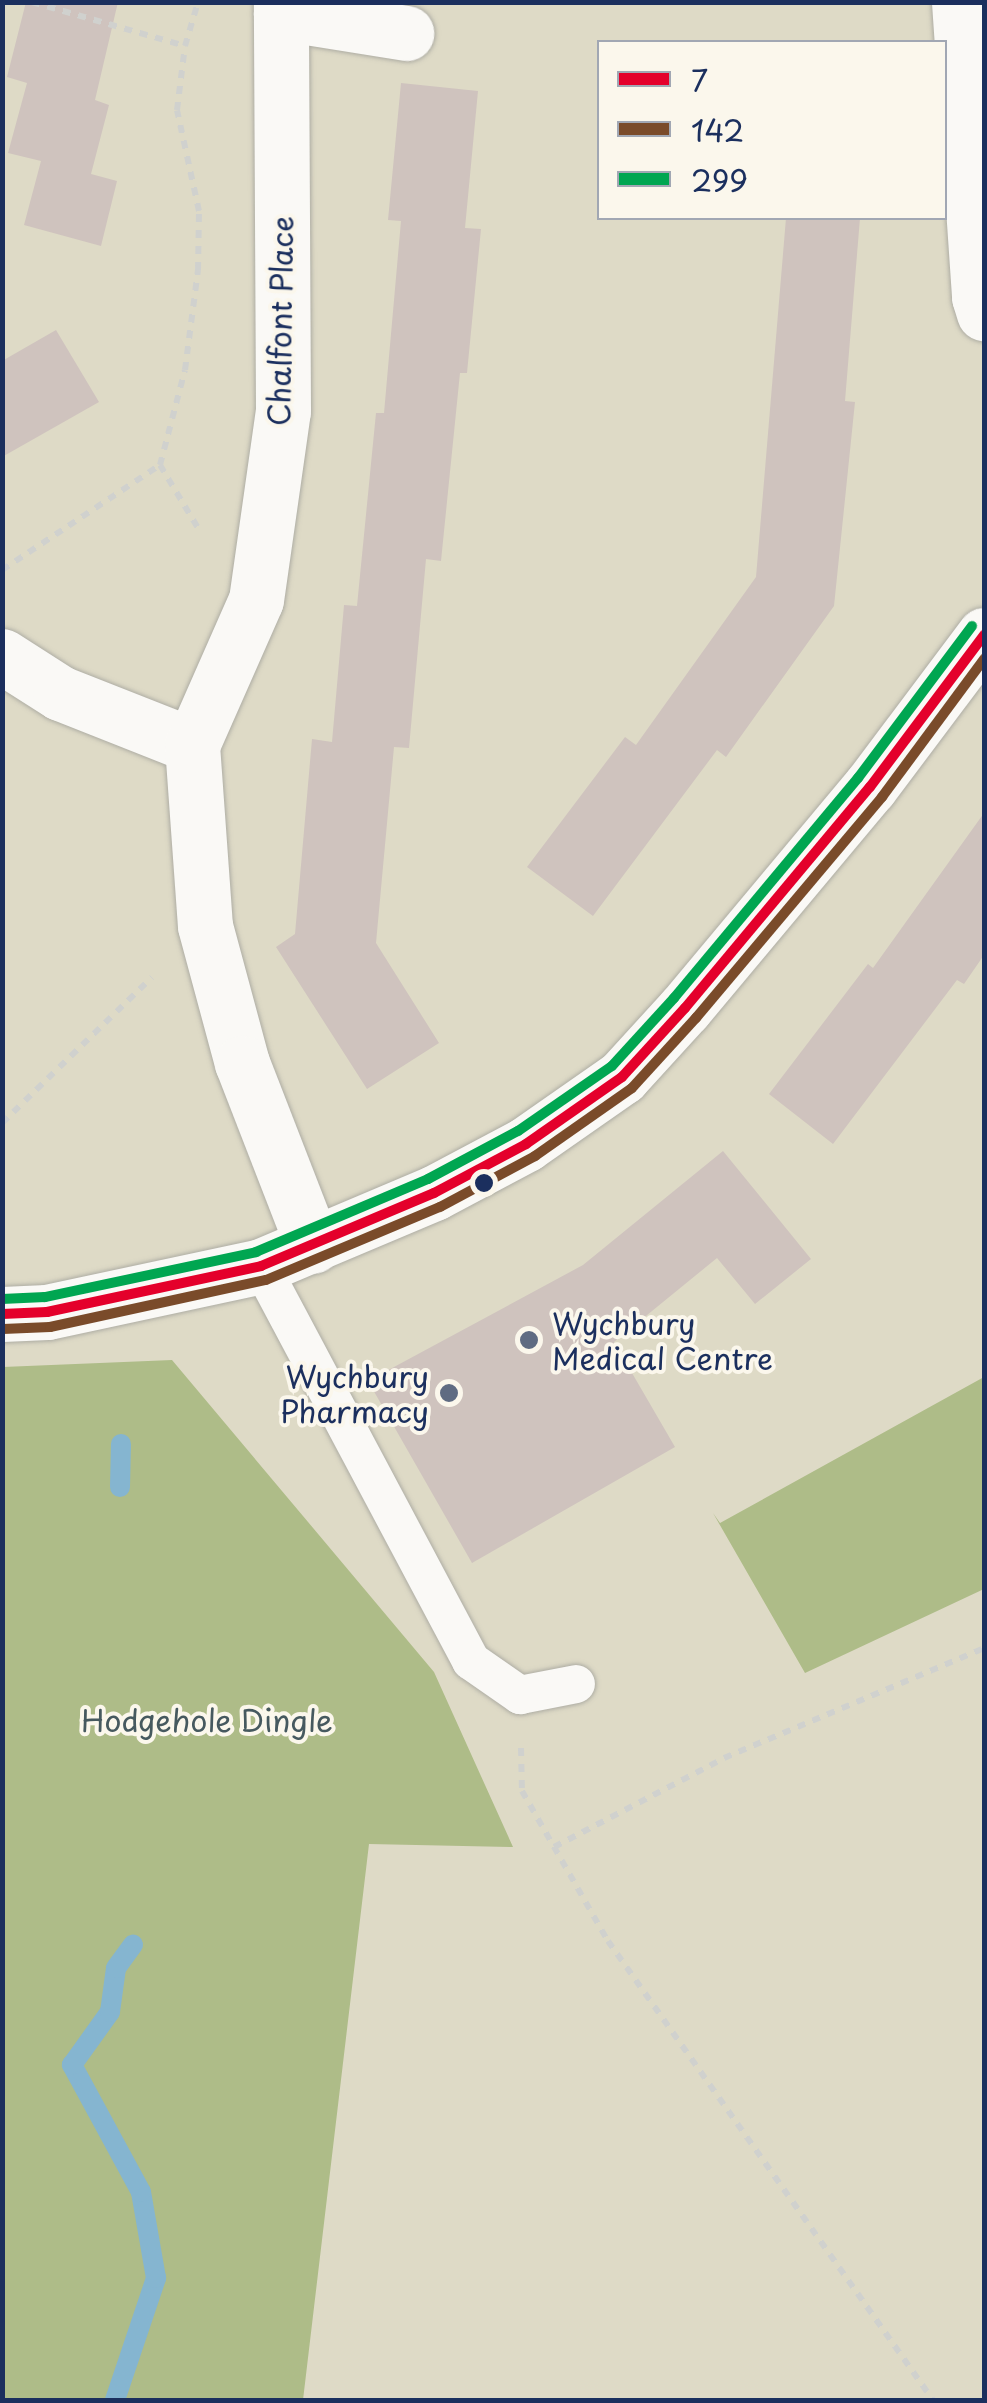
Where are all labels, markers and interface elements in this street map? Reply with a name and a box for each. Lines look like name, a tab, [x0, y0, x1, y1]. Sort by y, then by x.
legend	[597, 40, 947, 220]
text: 7	[691, 57, 708, 102]
text: 142	[691, 107, 744, 152]
text: 299	[691, 157, 748, 202]
street label: Chalfont Place	[260, 215, 300, 427]
unlabelled marker	[474, 1173, 494, 1193]
place label: Wychbury Medical Centre	[552, 1305, 773, 1376]
marker: Wychbury Medical Centre	[516, 1327, 542, 1353]
place label: Wychbury Pharmacy	[280, 1358, 429, 1428]
marker: Wychbury Pharmacy	[438, 1382, 460, 1404]
park label: Hodgehole Dingle	[80, 1702, 334, 1738]

